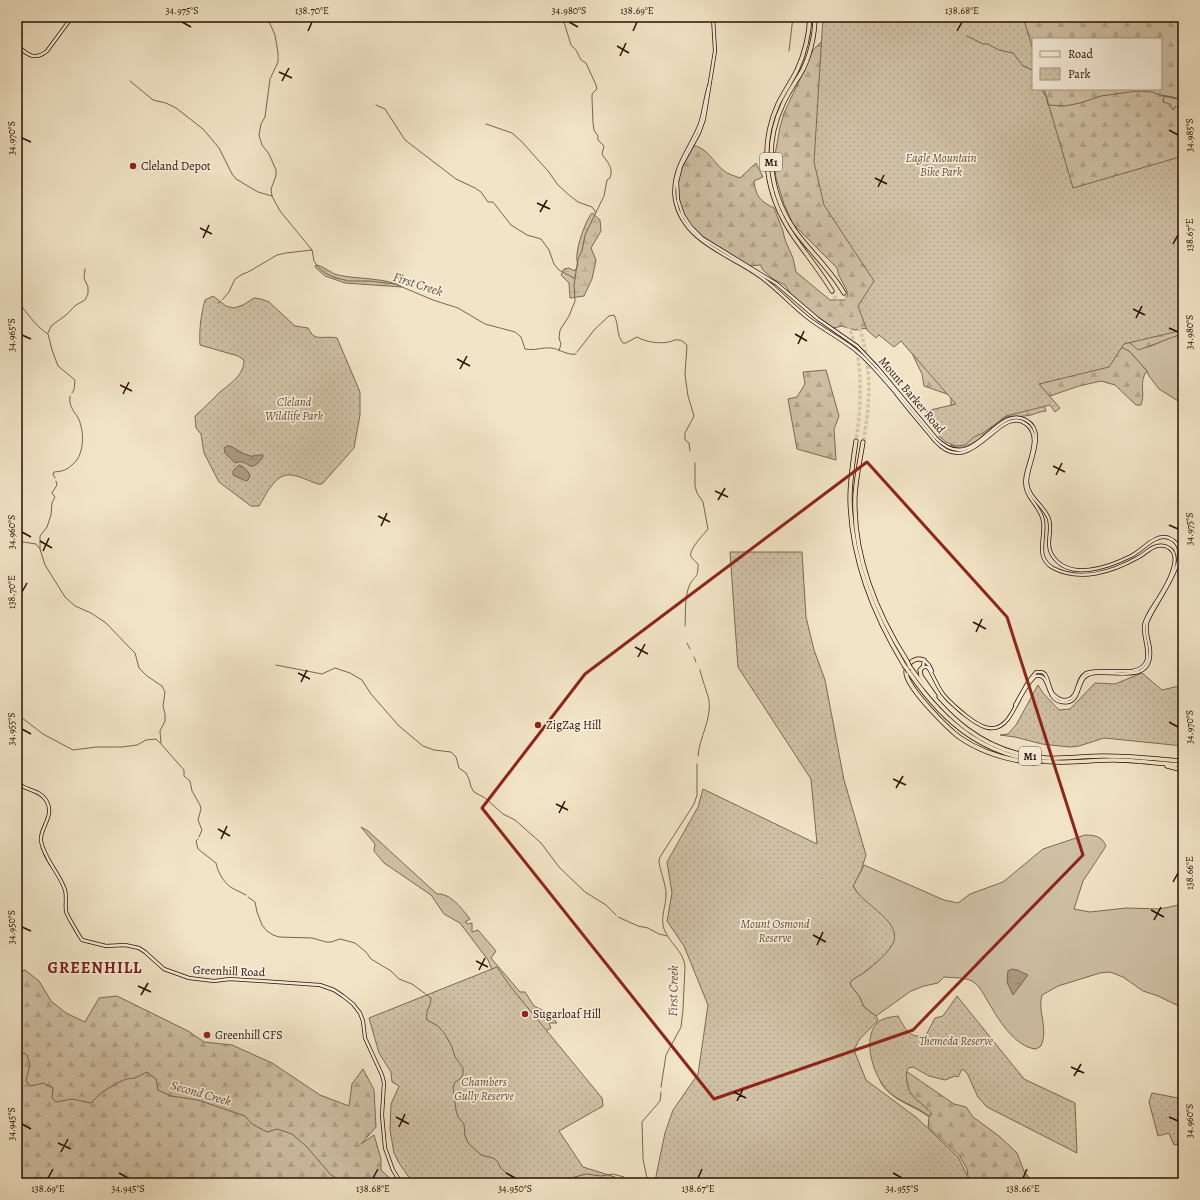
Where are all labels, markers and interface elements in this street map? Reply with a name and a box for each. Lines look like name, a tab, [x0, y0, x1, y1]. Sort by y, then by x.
text: 34.975°S	[165, 4, 199, 17]
text: 138.70°E	[295, 4, 329, 17]
text: 34.980°S	[552, 4, 586, 17]
text: 138.69°E	[620, 4, 654, 17]
text: 138.68°E	[945, 4, 979, 17]
legend	[1032, 38, 1162, 90]
text: Road	[1068, 46, 1094, 62]
text: Park	[1068, 66, 1091, 82]
text: 34.985°S	[1183, 118, 1196, 152]
text: 34.970°S	[5, 121, 18, 155]
park label: Eagle Mountain Bike Park	[906, 150, 976, 180]
road number: M1	[760, 153, 782, 171]
place label: Cleland Depot	[141, 158, 211, 174]
marker: Cleland Depot	[128, 161, 138, 171]
text: 138.67°E	[1183, 218, 1196, 252]
water label: First Creek	[391, 268, 445, 300]
text: 34.980°S	[1183, 315, 1196, 349]
text: 34.965°S	[5, 318, 18, 352]
street label: Mount Barker Road	[875, 353, 949, 437]
park label: Cleland Wildlife Park	[265, 394, 324, 424]
text: 34.975°S	[1183, 512, 1196, 546]
text: 34.960°S	[5, 515, 18, 549]
text: 138.70°E	[5, 575, 18, 609]
text: 34.970°S	[1183, 710, 1196, 744]
text: 34.955°S	[5, 712, 18, 746]
place label: ZigZag Hill	[546, 717, 601, 733]
marker: ZigZag Hill	[533, 720, 543, 730]
road number: M1	[1019, 747, 1041, 765]
text: 138.66°E	[1183, 856, 1196, 890]
text: 34.950°S	[5, 910, 18, 944]
park label: Mount Osmond Reserve	[741, 916, 810, 946]
district label: GREENHILL	[47, 957, 143, 979]
street label: Greenhill Road	[192, 962, 266, 980]
water label: First Creek	[664, 965, 682, 1017]
place label: Sugarloaf Hill	[533, 1006, 601, 1022]
marker: Sugarloaf Hill	[520, 1009, 530, 1019]
place label: Greenhill CFS	[215, 1027, 283, 1043]
marker: Greenhill CFS	[202, 1030, 212, 1040]
park label: Themeda Reserve	[919, 1033, 994, 1049]
park label: Chambers Gully Reserve	[454, 1074, 514, 1104]
water label: Second Creek	[169, 1076, 233, 1110]
text: 34.960°S	[1183, 1104, 1196, 1138]
text: 34.945°S	[5, 1107, 18, 1141]
text: 138.69°E	[31, 1182, 65, 1195]
text: 34.945°S	[111, 1182, 145, 1195]
text: 138.68°E	[356, 1182, 390, 1195]
text: 34.950°S	[498, 1182, 532, 1195]
text: 138.67°E	[681, 1182, 715, 1195]
text: 34.955°S	[885, 1182, 919, 1195]
text: 138.66°E	[1006, 1182, 1040, 1195]

